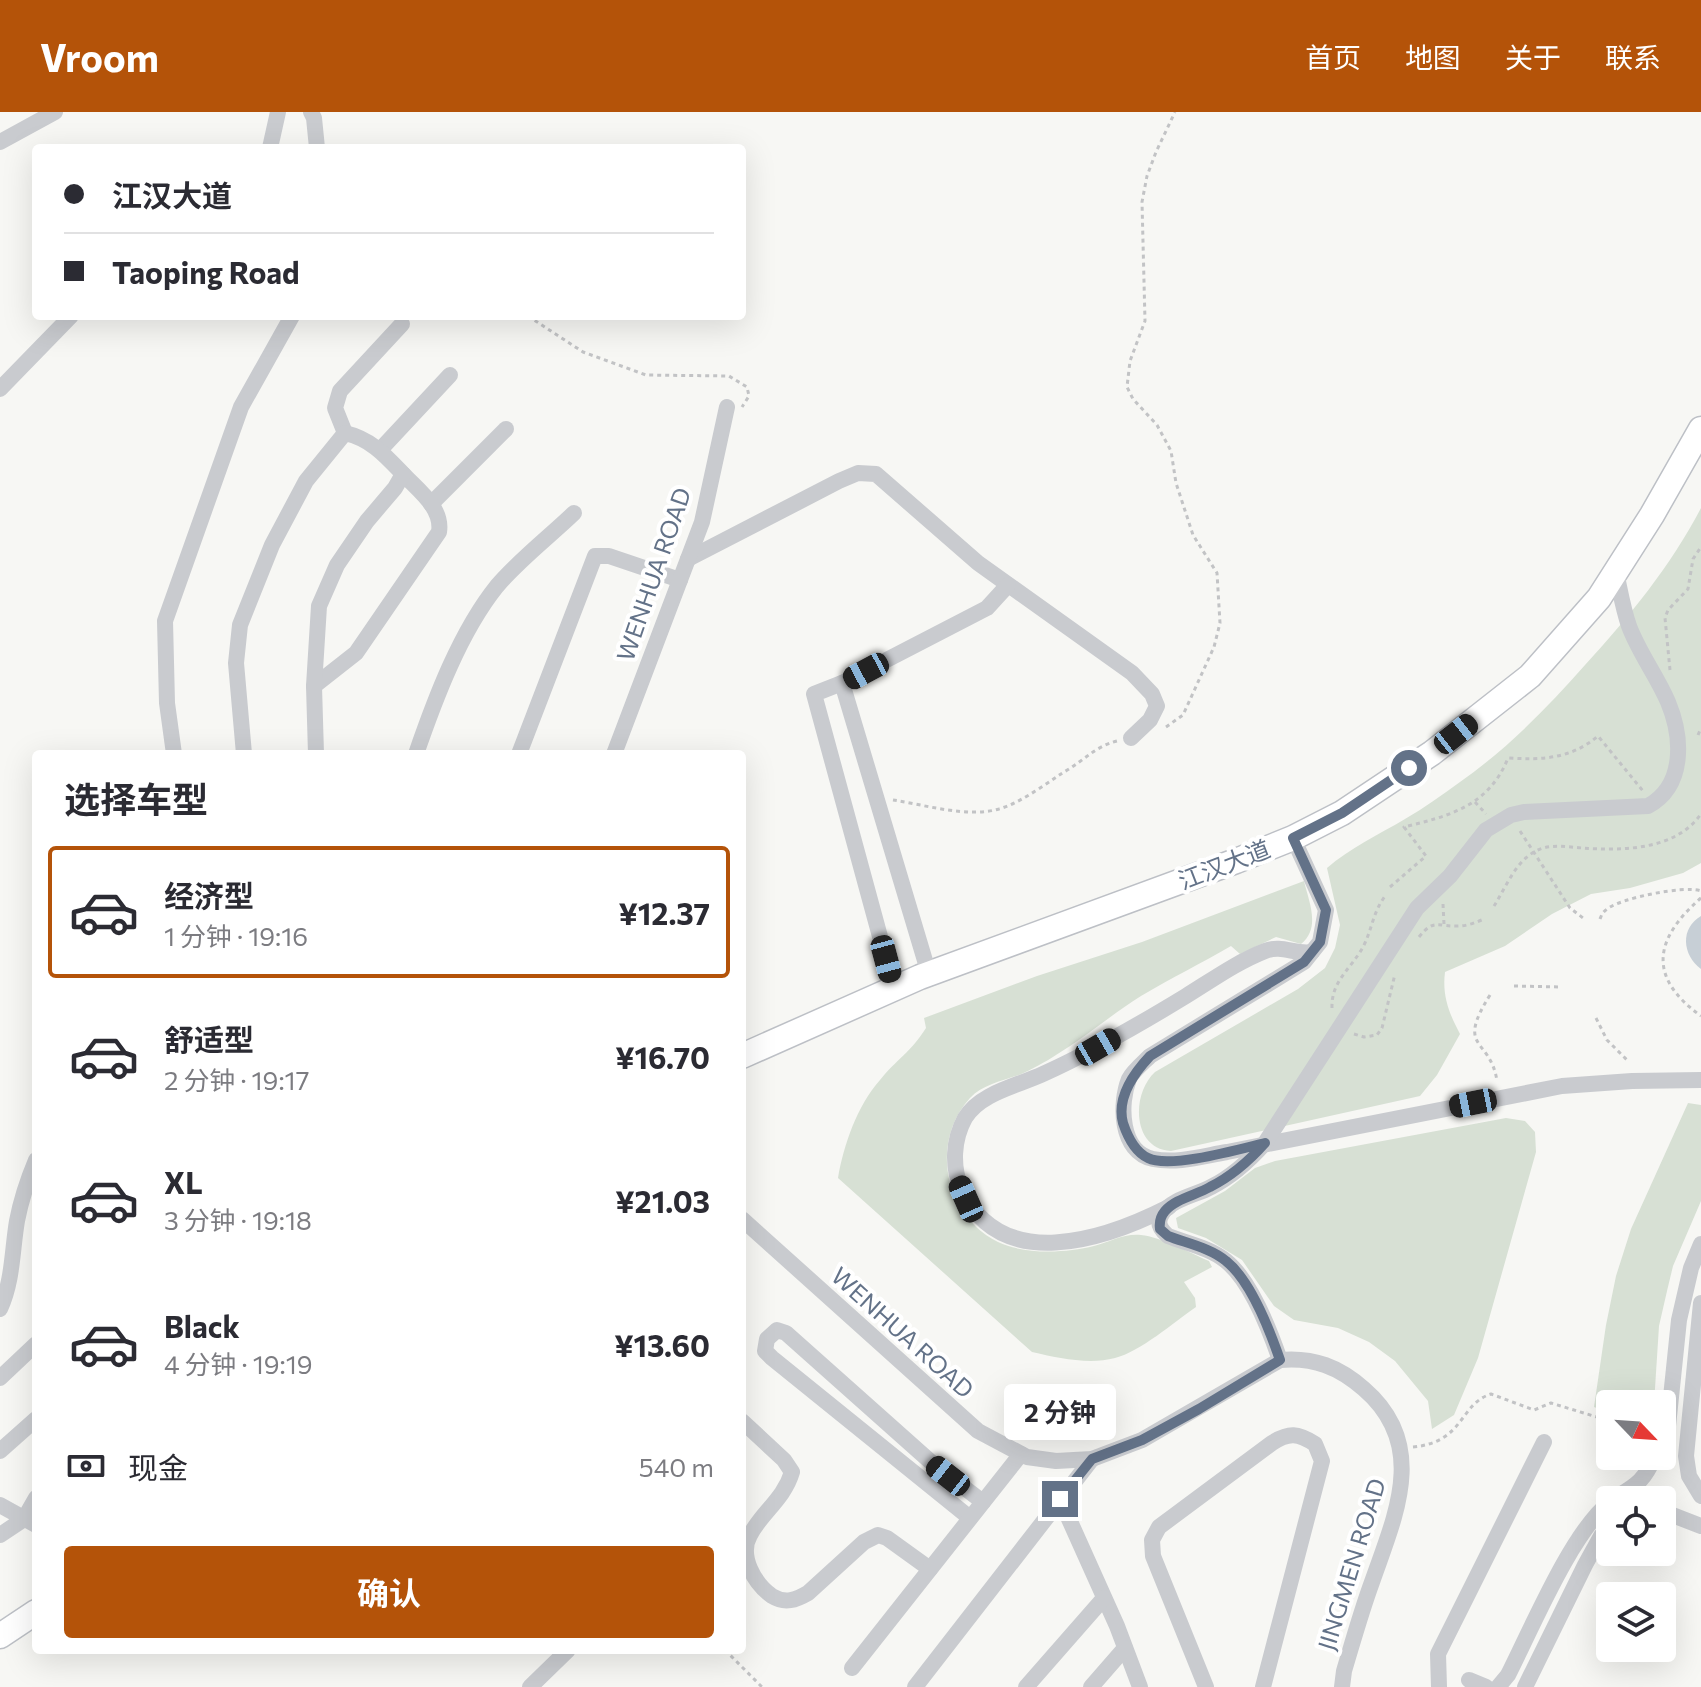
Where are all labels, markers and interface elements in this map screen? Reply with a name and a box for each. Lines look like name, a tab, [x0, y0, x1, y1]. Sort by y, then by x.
text: Vroom	[40, 33, 159, 80]
text: 首页	[1305, 40, 1361, 74]
text: 地图	[1405, 40, 1461, 74]
text: 关于	[1505, 40, 1561, 74]
text: 联系	[1605, 40, 1661, 74]
text: 江汉大道	[112, 176, 232, 213]
text: Taoping Road	[112, 253, 300, 290]
street label: WENHUA ROAD	[610, 483, 696, 665]
car	[839, 649, 893, 693]
car	[1430, 710, 1482, 758]
route start	[1391, 750, 1427, 786]
text: 选择车型	[64, 776, 208, 820]
street label: 江汉大道	[1174, 833, 1274, 895]
icon: car	[68, 876, 140, 948]
text: 经济型	[164, 876, 254, 913]
text: ¥12.37	[619, 894, 710, 931]
text: 1 分钟 · 19:16	[164, 920, 308, 951]
car	[868, 933, 904, 985]
icon: car	[68, 1020, 140, 1092]
text: 舒适型	[164, 1020, 254, 1057]
car	[1071, 1025, 1125, 1069]
text: ¥16.70	[615, 1038, 710, 1075]
text: 2 分钟 · 19:17	[164, 1064, 309, 1095]
car	[1447, 1087, 1499, 1119]
text: XL	[164, 1163, 203, 1200]
icon: car	[68, 1164, 140, 1236]
car	[945, 1172, 987, 1226]
text: ¥21.03	[615, 1182, 710, 1219]
text: 3 分钟 · 19:18	[164, 1204, 312, 1235]
street label: WENHUA ROAD	[826, 1260, 980, 1404]
text: Black	[164, 1307, 240, 1344]
icon: car	[68, 1308, 140, 1380]
text: ¥13.60	[614, 1326, 710, 1363]
text: 4 分钟 · 19:19	[164, 1348, 313, 1379]
callout: 2 分钟	[1004, 1383, 1116, 1439]
north arrow	[1596, 1390, 1676, 1470]
map controls	[1596, 1390, 1676, 1662]
text: 2 分钟	[1024, 1396, 1096, 1427]
icon: cash	[64, 1444, 108, 1488]
text: 现金	[128, 1448, 188, 1485]
text: 540 m	[639, 1451, 714, 1482]
car	[922, 1452, 974, 1500]
street label: JINGMEN ROAD	[1311, 1475, 1391, 1653]
route end	[1042, 1481, 1078, 1517]
button: locate	[1596, 1486, 1676, 1566]
button: 确认	[64, 1546, 714, 1638]
button: layers	[1596, 1582, 1676, 1662]

